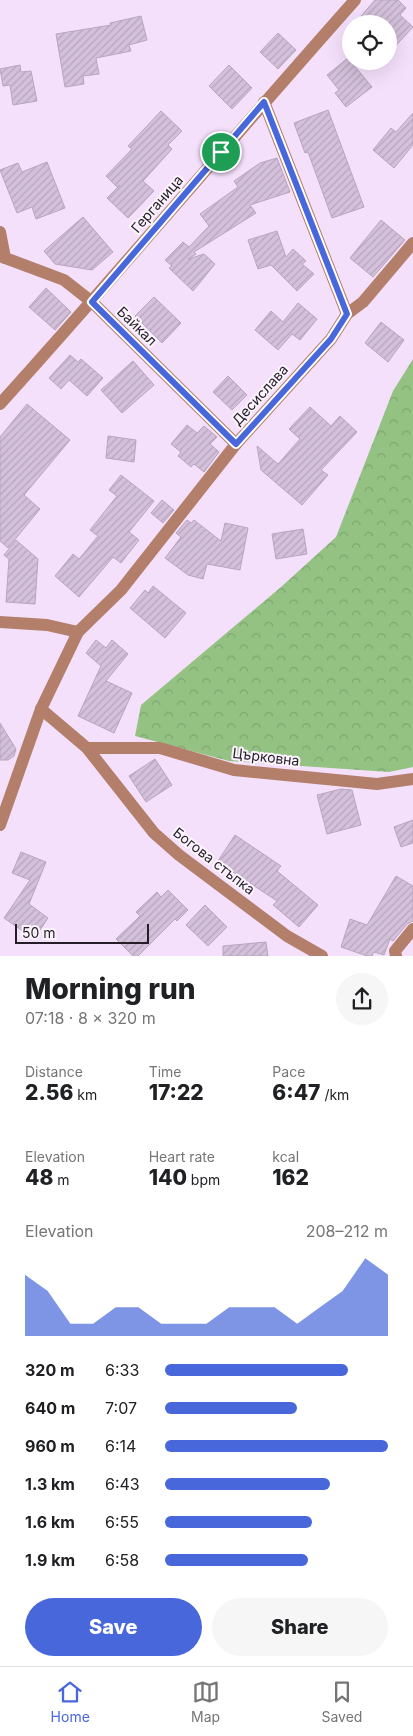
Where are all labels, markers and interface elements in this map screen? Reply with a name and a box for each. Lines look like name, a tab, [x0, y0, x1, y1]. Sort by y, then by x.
map controls	[342, 15, 397, 70]
button: locate	[342, 15, 397, 70]
pin	[200, 131, 242, 173]
icon: arrive	[207, 138, 235, 166]
street label: Герганица	[127, 171, 186, 236]
street label: Байкал	[114, 303, 161, 349]
street label: Десислава	[228, 361, 291, 428]
street label: Църковна	[232, 744, 301, 769]
street label: Богова стъпка	[170, 823, 258, 898]
scale bar	[15, 921, 149, 944]
text: 50 m	[22, 924, 56, 941]
text: Morning run	[25, 972, 195, 1006]
button: share	[336, 973, 388, 1025]
text: 07:18 · 8 × 320 m	[25, 1008, 156, 1028]
text: Distance	[25, 1063, 83, 1080]
text: Time	[149, 1063, 182, 1080]
text: Pace	[272, 1063, 305, 1080]
text: 2.56	[25, 1080, 73, 1105]
text: 17:22	[149, 1080, 204, 1105]
text: 6:47	[272, 1080, 320, 1105]
text: km	[73, 1086, 97, 1103]
text: /km	[320, 1086, 349, 1103]
text: Elevation	[25, 1148, 85, 1165]
text: Heart rate	[149, 1148, 215, 1165]
text: kcal	[272, 1148, 299, 1165]
text: 48	[25, 1165, 53, 1190]
text: 140	[149, 1165, 187, 1190]
text: 162	[272, 1165, 309, 1190]
text: m	[53, 1171, 70, 1188]
text: bpm	[187, 1171, 220, 1188]
text: Elevation	[25, 1221, 94, 1241]
text: 208–212 m	[306, 1221, 388, 1241]
text: 320 m	[25, 1360, 75, 1380]
text: 6:33	[105, 1360, 139, 1380]
text: 640 m	[25, 1398, 75, 1418]
text: 7:07	[105, 1398, 137, 1418]
text: 960 m	[25, 1436, 75, 1456]
text: 6:14	[105, 1436, 136, 1456]
text: 1.3 km	[25, 1474, 75, 1494]
text: 6:43	[105, 1474, 140, 1494]
text: 1.6 km	[25, 1512, 75, 1532]
text: 6:55	[105, 1512, 139, 1532]
text: 1.9 km	[25, 1550, 75, 1570]
text: 6:58	[105, 1550, 139, 1570]
button: Save	[25, 1598, 202, 1656]
button: Share	[212, 1598, 388, 1656]
tab: Home	[51, 1678, 90, 1725]
tab: Map	[191, 1678, 220, 1725]
tab: Saved	[321, 1678, 362, 1725]

